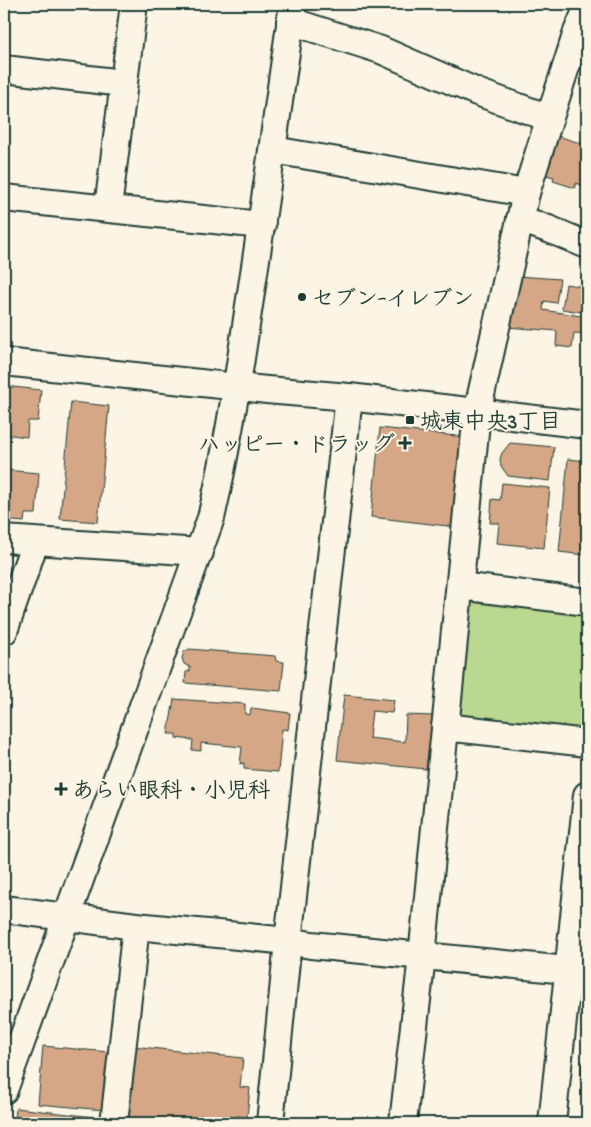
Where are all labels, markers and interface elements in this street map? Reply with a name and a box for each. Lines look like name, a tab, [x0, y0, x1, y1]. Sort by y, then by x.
place label: セブン-イレブン	[312, 284, 474, 316]
marker: セブン-イレブン	[296, 291, 308, 303]
place label: 城東中央3丁目	[420, 407, 561, 439]
marker: 城東中央3丁目	[404, 414, 416, 426]
place label: ハッピー・ドラッグ	[198, 430, 395, 462]
marker: ハッピー・ドラッグ	[399, 437, 411, 449]
place label: あらい眼科・小児科	[72, 776, 270, 808]
marker: あらい眼科・小児科	[54, 782, 68, 796]

